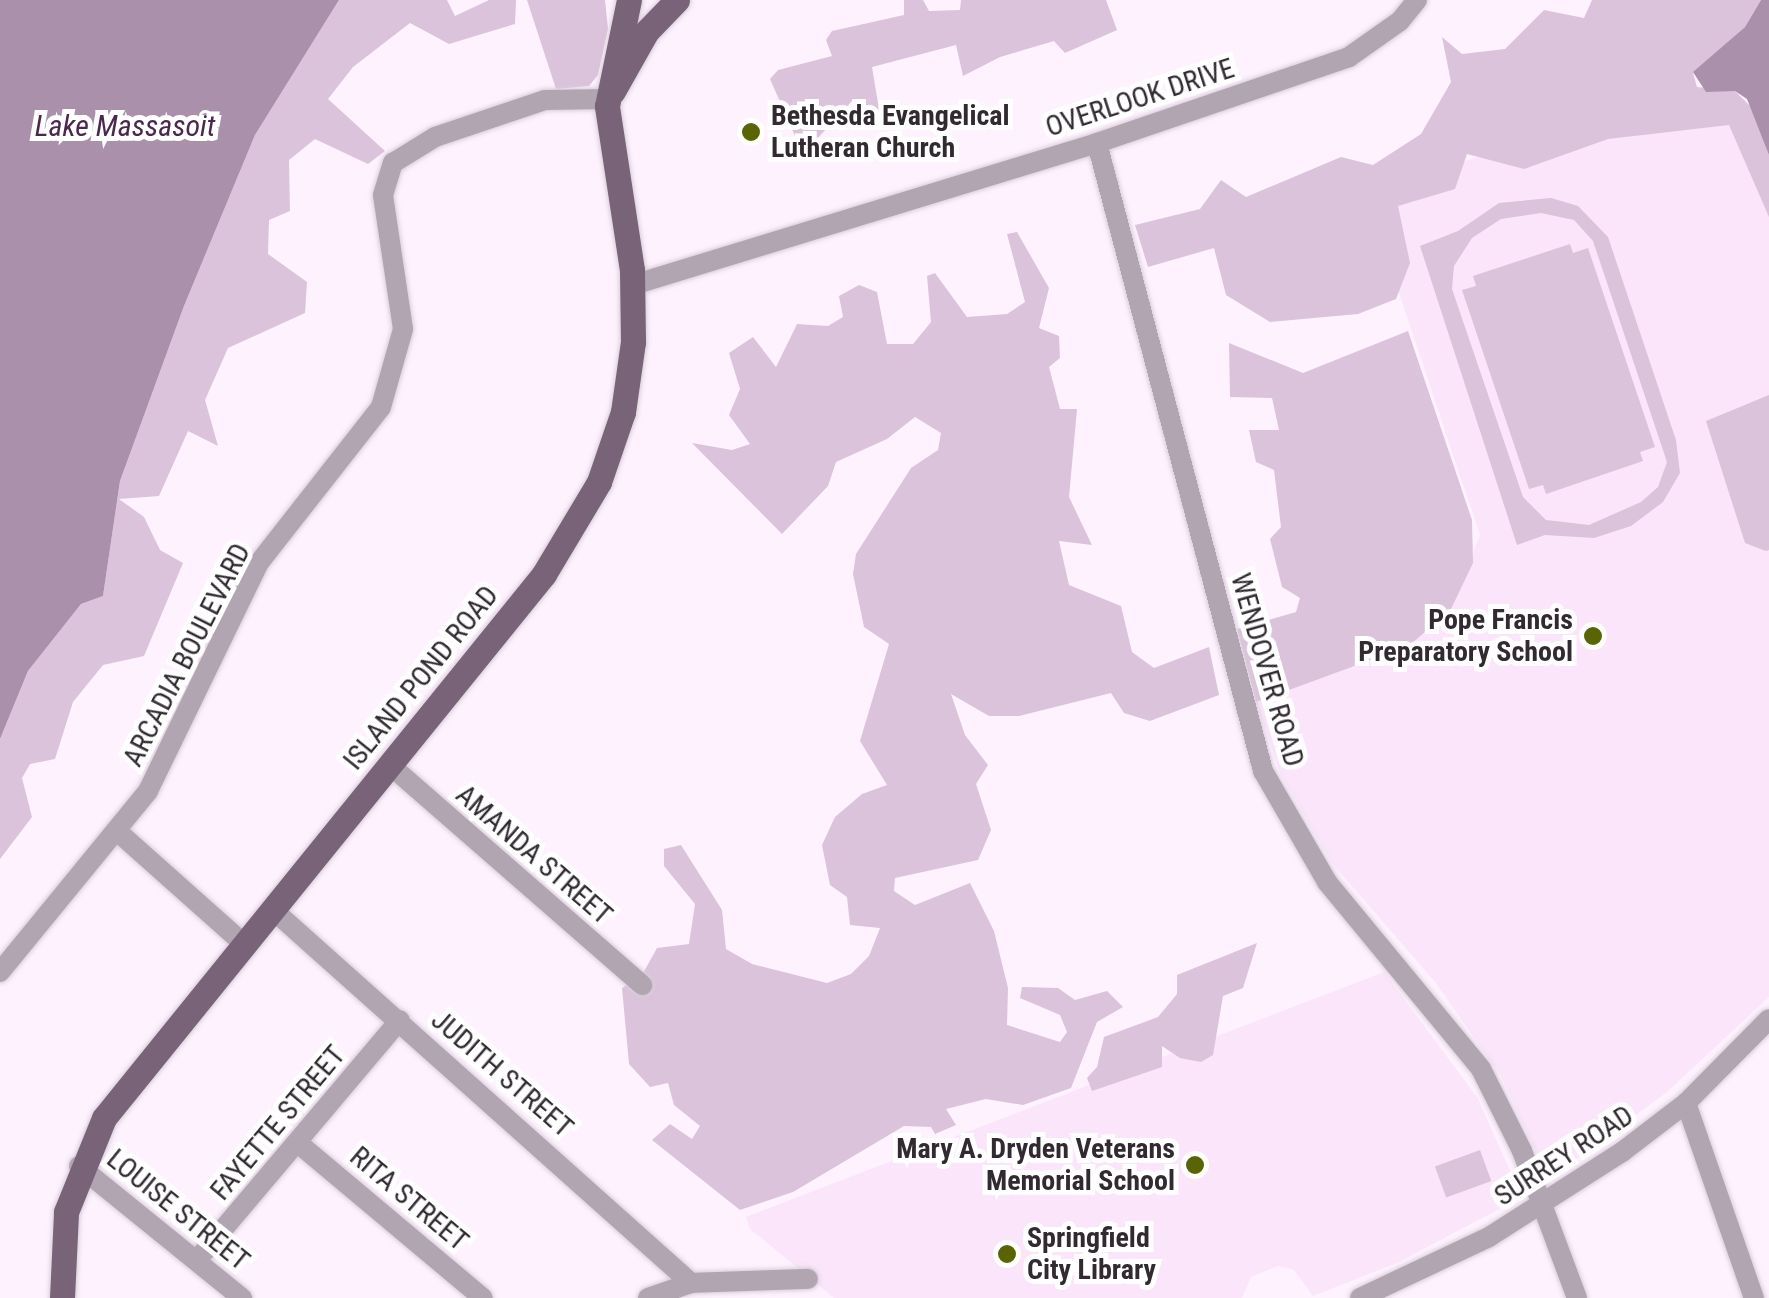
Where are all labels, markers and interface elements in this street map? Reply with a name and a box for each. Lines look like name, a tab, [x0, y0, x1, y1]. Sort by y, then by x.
street label: OVERLOOK DRIVE	[1041, 52, 1239, 144]
place label: Bethesda Evangelical Lutheran Church	[771, 99, 1010, 165]
water label: Lake Massasoit	[35, 108, 215, 144]
marker: Bethesda Evangelical Lutheran Church	[740, 121, 762, 143]
street label: ARCADIA BOULEVARD	[116, 538, 258, 772]
street label: WENDOVER ROAD	[1223, 569, 1311, 771]
street label: ISLAND POND ROAD	[337, 579, 505, 777]
place label: Pope Francis Preparatory School	[1358, 603, 1573, 669]
marker: Pope Francis Preparatory School	[1582, 625, 1604, 647]
street label: AMANDA STREET	[449, 778, 619, 932]
street label: JUDITH STREET	[424, 1003, 580, 1145]
street label: FAYETTE STREET	[204, 1039, 352, 1207]
street label: SURREY ROAD	[1488, 1099, 1640, 1213]
place label: Mary A. Dryden Veterans Memorial School	[896, 1132, 1175, 1198]
street label: RITA STREET	[343, 1140, 475, 1258]
street label: LOUISE STREET	[100, 1142, 256, 1278]
marker: Mary A. Dryden Veterans Memorial School	[1184, 1154, 1206, 1176]
place label: Springfield City Library	[1027, 1221, 1156, 1287]
marker: Springfield City Library	[996, 1243, 1018, 1265]

